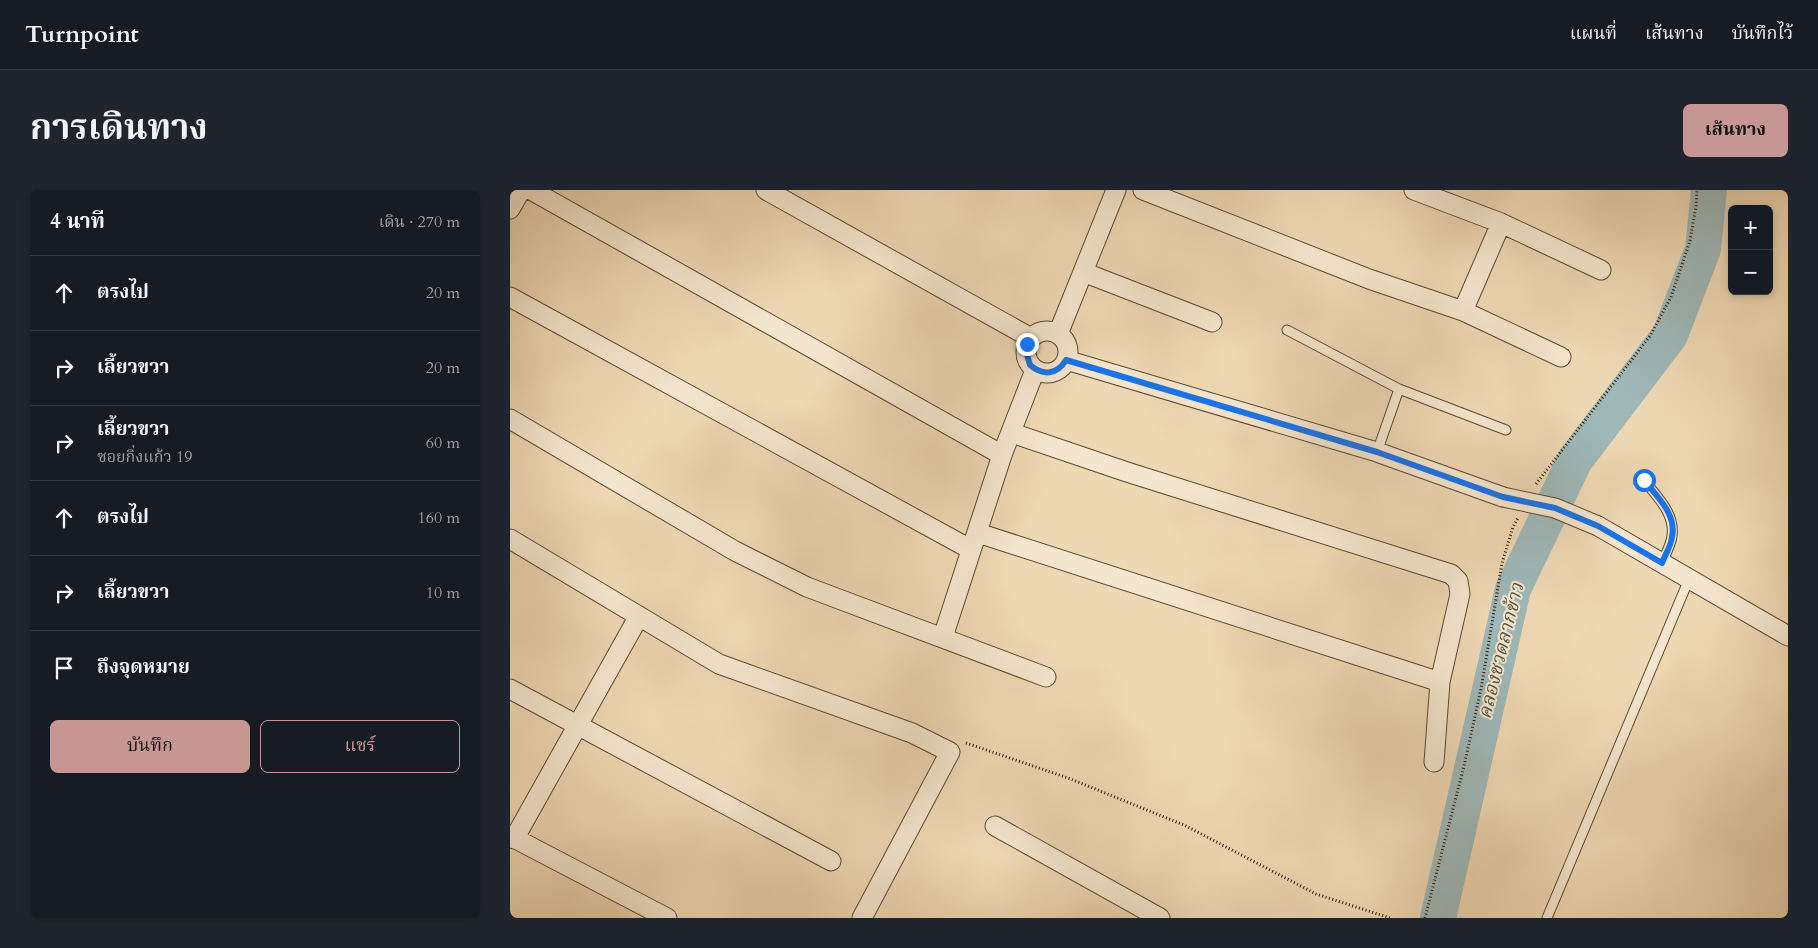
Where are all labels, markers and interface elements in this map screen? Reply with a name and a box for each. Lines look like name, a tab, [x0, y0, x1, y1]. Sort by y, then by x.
text: Turnpoint	[25, 18, 139, 51]
text: แผนที่	[1570, 21, 1617, 46]
text: เส้นทาง	[1645, 21, 1704, 46]
text: บันทึกไว้	[1732, 21, 1793, 46]
text: การเดินทาง	[30, 104, 208, 152]
button: เส้นทาง	[1683, 104, 1788, 157]
map controls	[1728, 205, 1773, 295]
button: +	[1728, 205, 1773, 250]
text: 4 นาที	[50, 207, 105, 236]
text: เดิน · 270 m	[379, 211, 460, 233]
button: −	[1728, 250, 1773, 295]
icon: ahead	[50, 279, 78, 307]
text: ตรงไป	[97, 279, 149, 305]
text: 20 m	[426, 282, 460, 304]
route end	[1016, 333, 1039, 356]
icon: right	[50, 354, 78, 382]
text: เลี้ยวขวา	[97, 354, 169, 380]
text: 20 m	[426, 357, 460, 379]
text: เลี้ยวขวา	[97, 416, 169, 442]
icon: right	[50, 429, 78, 457]
text: 60 m	[426, 432, 460, 454]
text: ซอยกิ่งแก้ว 19	[97, 446, 193, 468]
route start	[1633, 469, 1656, 492]
icon: ahead	[50, 504, 78, 532]
text: ตรงไป	[97, 504, 149, 530]
text: 160 m	[418, 507, 460, 529]
icon: right	[50, 579, 78, 607]
text: เลี้ยวขวา	[97, 579, 169, 605]
water label: คลองชวดลากข้าว	[1472, 579, 1531, 722]
text: 10 m	[426, 582, 460, 604]
icon: arrive	[50, 654, 78, 682]
text: ถึงจุดหมาย	[97, 654, 190, 680]
button: บันทึก	[50, 720, 250, 773]
button: แชร์	[260, 720, 460, 773]

